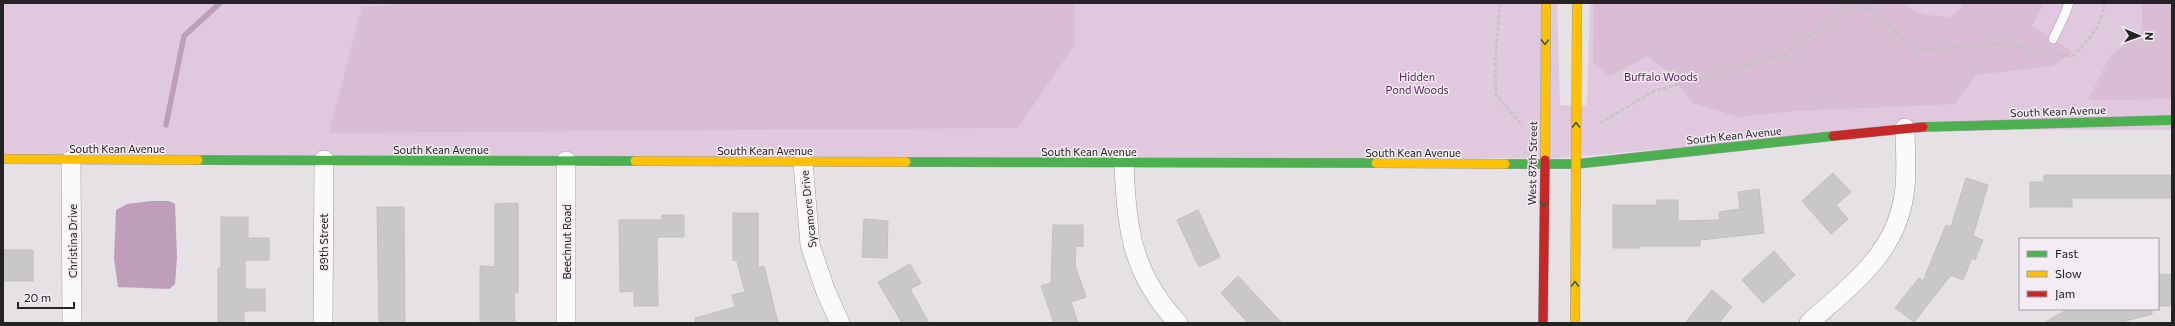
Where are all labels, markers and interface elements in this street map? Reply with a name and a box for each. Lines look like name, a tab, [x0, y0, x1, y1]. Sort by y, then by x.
north arrow	[2119, 16, 2159, 56]
text: N	[2143, 32, 2156, 41]
one-way arrow	[1541, 39, 1549, 45]
park label: Hidden Pond Woods	[1385, 70, 1449, 96]
park label: Buffalo Woods	[1624, 70, 1698, 83]
street label: South Kean Avenue	[2010, 103, 2106, 119]
street label: West 87th Street	[1525, 120, 1539, 205]
one-way arrow	[1572, 122, 1580, 128]
street label: South Kean Avenue	[1686, 124, 1782, 146]
street label: South Kean Avenue	[69, 142, 165, 155]
street label: South Kean Avenue	[393, 143, 489, 156]
street label: South Kean Avenue	[717, 144, 813, 157]
street label: South Kean Avenue	[1041, 145, 1137, 158]
street label: South Kean Avenue	[1365, 146, 1461, 159]
street label: Sycamore Drive	[797, 169, 819, 248]
one-way arrow	[1540, 201, 1548, 207]
street label: Christina Drive	[66, 204, 79, 278]
street label: Beechnut Road	[560, 204, 573, 280]
street label: 89th Street	[317, 213, 330, 271]
legend	[2019, 238, 2159, 310]
text: Fast	[2055, 246, 2078, 260]
text: Slow	[2055, 266, 2082, 280]
one-way arrow	[1571, 281, 1579, 287]
scale bar	[18, 284, 74, 310]
text: Jam	[2055, 286, 2075, 301]
text: 20 m	[24, 290, 51, 304]

